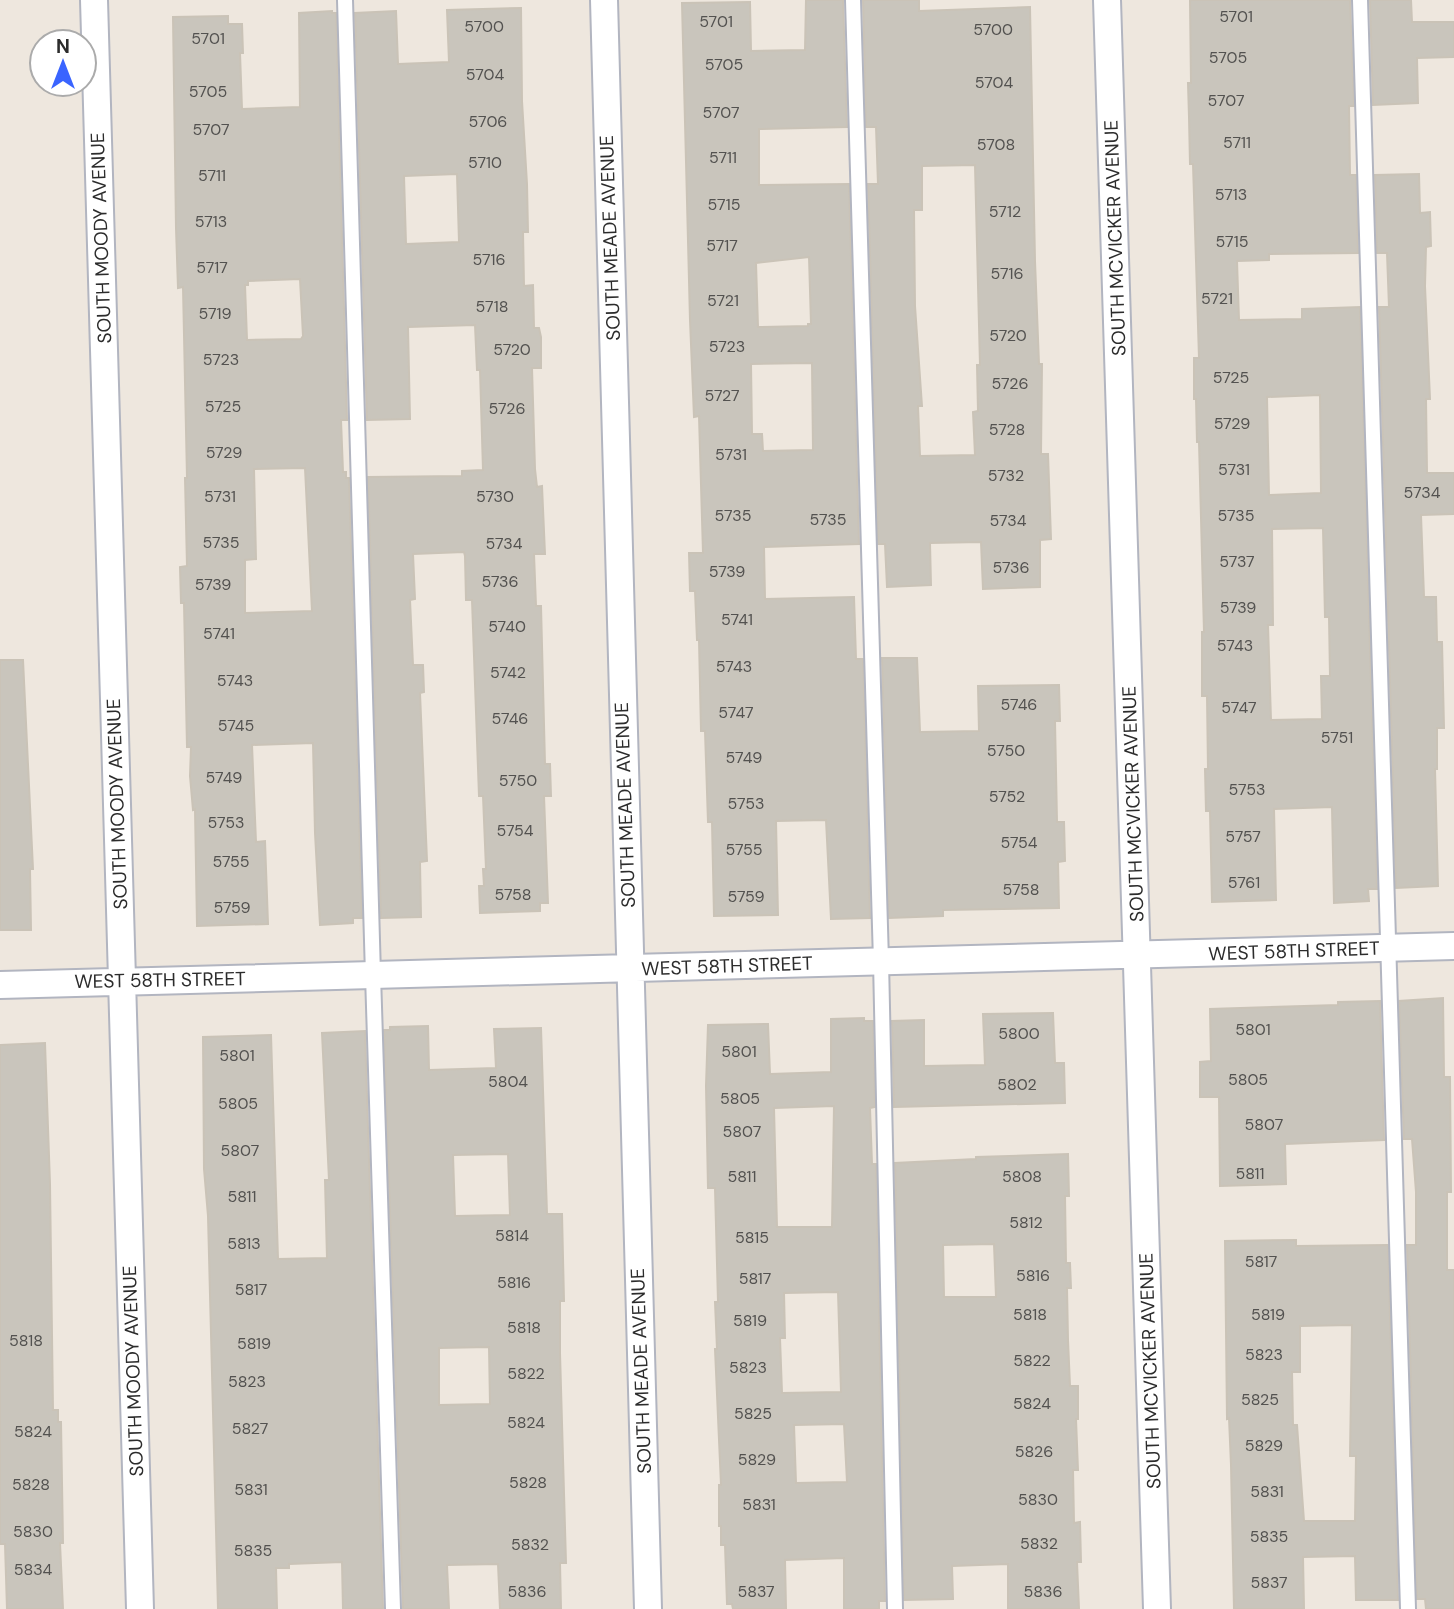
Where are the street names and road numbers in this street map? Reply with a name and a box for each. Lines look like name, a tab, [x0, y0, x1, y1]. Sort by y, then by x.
street label: SOUTH MCVICKER AVENUE	[1098, 120, 1132, 356]
street label: SOUTH MOODY AVENUE	[85, 132, 117, 344]
street label: SOUTH MEADE AVENUE	[594, 135, 626, 341]
street label: SOUTH MCVICKER AVENUE	[1116, 686, 1150, 922]
street label: SOUTH MOODY AVENUE	[101, 698, 133, 910]
street label: SOUTH MEADE AVENUE	[609, 702, 641, 908]
street label: WEST 58TH STREET	[1208, 936, 1380, 966]
street label: WEST 58TH STREET	[641, 951, 813, 981]
street label: WEST 58TH STREET	[74, 966, 246, 994]
street label: SOUTH MCVICKER AVENUE	[1133, 1253, 1167, 1489]
street label: SOUTH MOODY AVENUE	[117, 1265, 149, 1477]
street label: SOUTH MEADE AVENUE	[625, 1268, 657, 1474]

